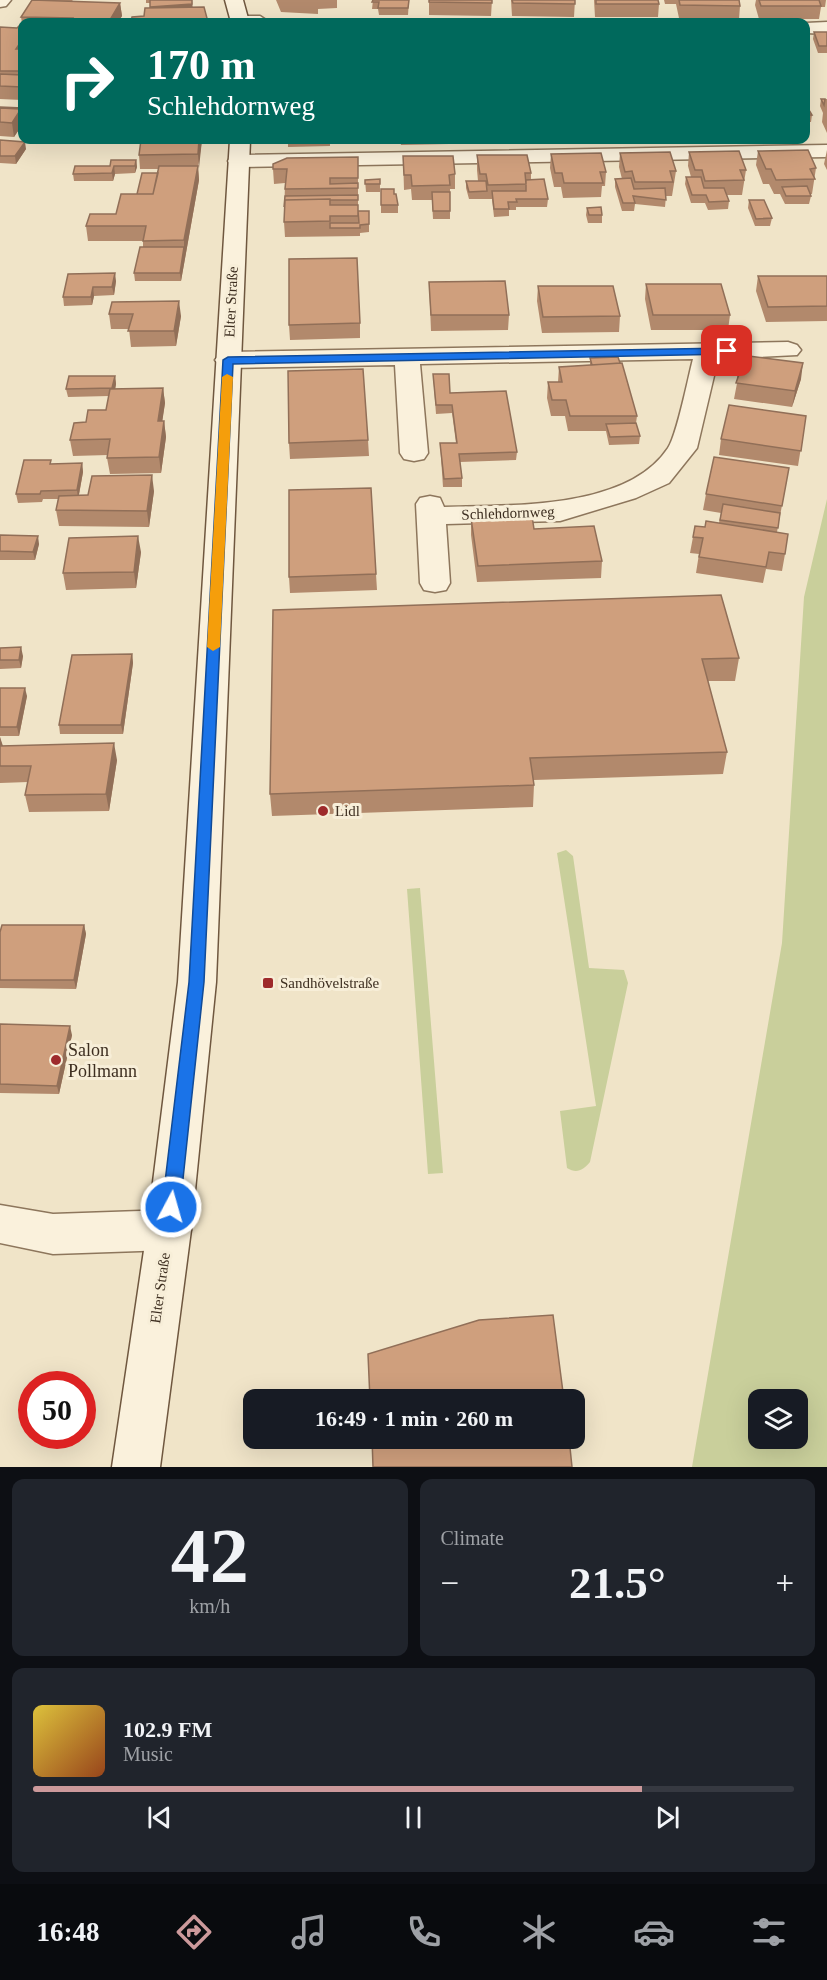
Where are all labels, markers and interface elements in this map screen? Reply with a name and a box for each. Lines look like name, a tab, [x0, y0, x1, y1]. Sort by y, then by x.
icon: right	[48, 42, 126, 120]
text: 170 m	[147, 42, 256, 88]
text: Schlehdornweg	[147, 91, 315, 121]
street label: Elter Straße	[221, 266, 241, 338]
pin	[701, 325, 752, 376]
icon: arrive	[710, 334, 743, 367]
street label: Schlehdornweg	[461, 503, 555, 523]
place label: Lidl	[335, 803, 360, 819]
marker: Lidl	[316, 804, 330, 818]
place label: Sandhövelstraße	[280, 975, 379, 991]
marker: Sandhövelstraße	[261, 976, 275, 990]
place label: Salon Pollmann	[68, 1040, 137, 1081]
marker: Salon Pollmann	[49, 1053, 63, 1067]
position arrow	[139, 1175, 203, 1239]
street label: Elter Straße	[147, 1251, 173, 1324]
speed limit sign: 50	[18, 1371, 96, 1449]
map controls	[748, 1389, 808, 1449]
button: layers	[748, 1389, 808, 1449]
text: 16:49 · 1 min · 260 m	[315, 1406, 513, 1431]
text: 42	[171, 1512, 249, 1599]
text: Climate	[441, 1527, 504, 1549]
text: 21.5°	[569, 1558, 666, 1608]
text: −	[441, 1565, 459, 1601]
text: +	[775, 1565, 794, 1601]
text: km/h	[189, 1595, 230, 1617]
text: 102.9 FM	[123, 1717, 212, 1742]
text: Music	[123, 1743, 173, 1765]
icon: previous	[143, 1801, 176, 1834]
icon: pause	[397, 1801, 430, 1834]
icon: next	[651, 1801, 684, 1834]
icon: directions	[173, 1911, 215, 1953]
icon: music	[288, 1911, 330, 1953]
icon: phone	[403, 1911, 445, 1953]
icon: climate	[518, 1911, 560, 1953]
icon: car	[633, 1911, 675, 1953]
icon: filters	[748, 1911, 790, 1953]
text: 16:48	[37, 1917, 100, 1947]

